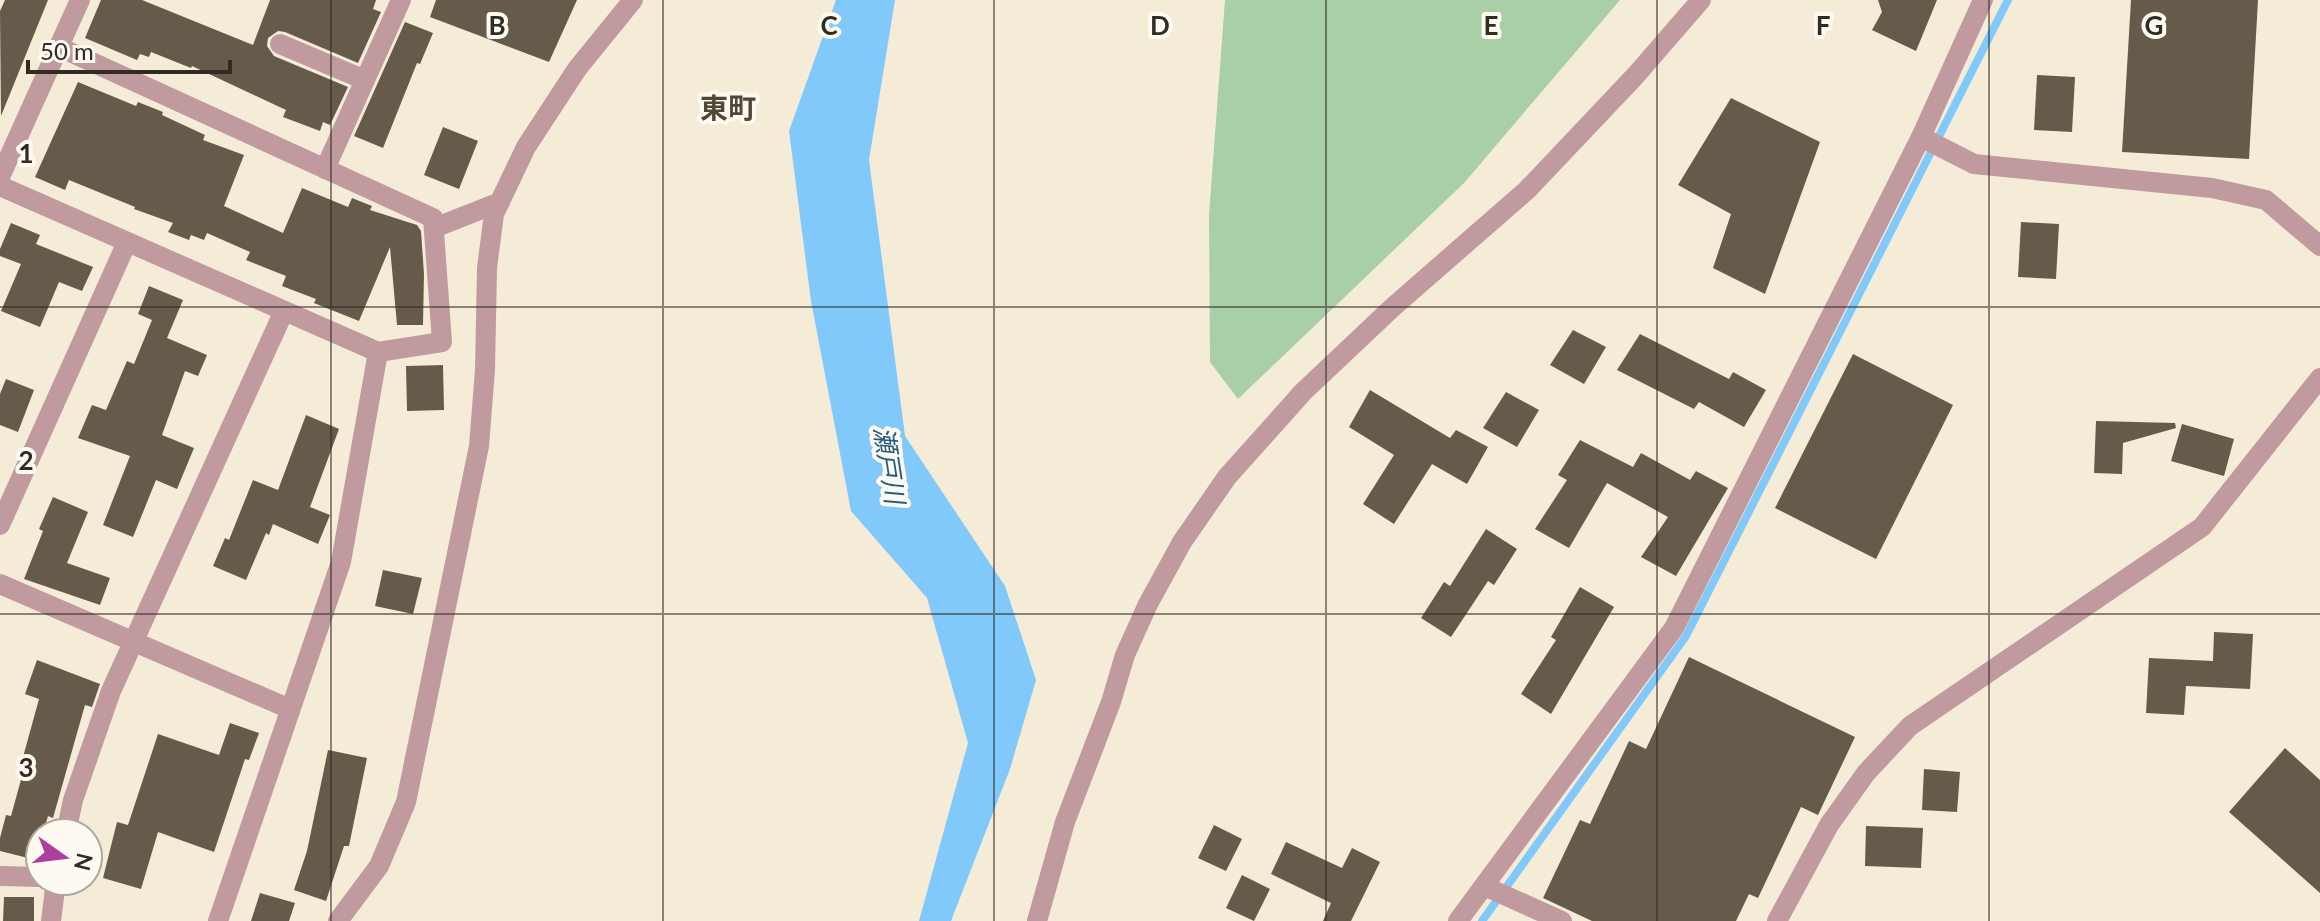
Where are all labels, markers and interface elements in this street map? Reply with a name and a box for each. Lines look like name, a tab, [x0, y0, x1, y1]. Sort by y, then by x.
text: B	[488, 9, 506, 41]
text: C	[820, 9, 838, 41]
text: D	[1150, 9, 1170, 41]
text: E	[1484, 9, 1498, 41]
text: F	[1816, 9, 1830, 41]
text: G	[2145, 9, 2163, 41]
scale bar	[28, 24, 230, 74]
text: 50 m	[40, 36, 94, 65]
district label: 東町	[700, 90, 756, 124]
text: 1	[18, 137, 34, 169]
water label: 瀬戸川	[868, 424, 912, 509]
text: 2	[18, 444, 34, 476]
text: 3	[18, 751, 34, 783]
north arrow	[24, 817, 104, 897]
text: N	[69, 850, 99, 873]

